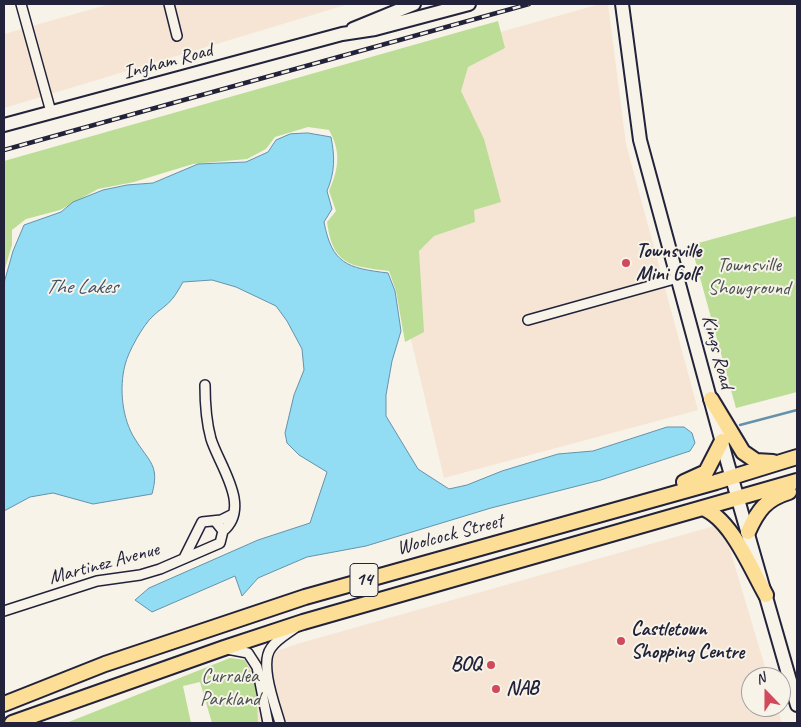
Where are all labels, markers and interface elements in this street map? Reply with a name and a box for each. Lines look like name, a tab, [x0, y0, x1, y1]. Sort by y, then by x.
street label: Ingham Road	[121, 39, 215, 85]
place label: Townsville Mini Golf	[636, 240, 701, 287]
park label: Townsville Showground	[708, 254, 790, 301]
marker: Townsville Mini Golf	[620, 257, 632, 269]
water label: The Lakes	[45, 274, 117, 300]
street label: Kings Road	[696, 313, 738, 391]
street label: Woolcock Street	[394, 509, 506, 561]
street label: Martinez Avenue	[46, 538, 162, 590]
road number: 14	[350, 564, 378, 596]
place label: Castletown Shopping Centre	[631, 618, 744, 665]
marker: Castletown Shopping Centre	[615, 635, 627, 647]
place label: BOQ	[451, 653, 481, 677]
marker: BOQ	[485, 659, 497, 671]
park label: Curralea Parkland	[200, 665, 260, 712]
north arrow	[741, 667, 791, 717]
text: N	[753, 669, 768, 688]
place label: NAB	[506, 677, 539, 701]
marker: NAB	[490, 683, 502, 695]

